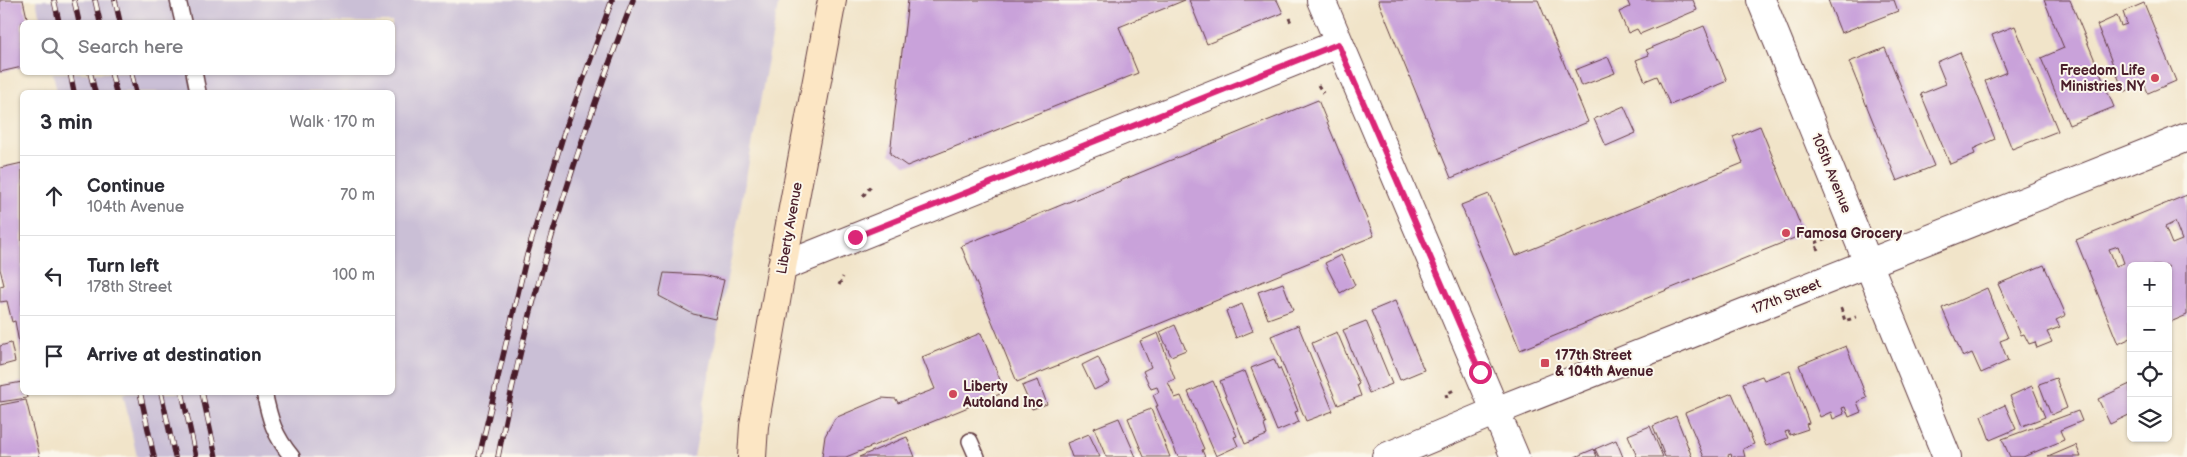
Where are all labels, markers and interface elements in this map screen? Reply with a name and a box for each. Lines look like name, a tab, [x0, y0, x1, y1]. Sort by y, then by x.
search box	[20, 20, 395, 75]
icon: search	[38, 34, 66, 62]
text: Search here	[78, 36, 183, 59]
place label: Freedom Life Ministries NY	[2060, 62, 2146, 95]
marker: Freedom Life Ministries NY	[2149, 72, 2161, 84]
text: 3 min	[40, 110, 93, 135]
text: Walk · 170 m	[289, 113, 375, 132]
street label: 105th Avenue	[1808, 131, 1855, 216]
text: Continue	[87, 175, 165, 198]
street label: Liberty Avenue	[773, 181, 806, 275]
icon: ahead	[40, 182, 68, 210]
text: 70 m	[340, 186, 375, 205]
text: 104th Avenue	[87, 198, 184, 217]
place label: Famosa Grocery	[1796, 225, 1903, 242]
route end	[844, 226, 867, 249]
marker: Famosa Grocery	[1780, 227, 1792, 239]
text: Turn left	[87, 255, 159, 278]
icon: left	[40, 262, 68, 290]
map controls	[2127, 262, 2172, 442]
button: +	[2127, 262, 2172, 307]
text: 100 m	[332, 266, 375, 285]
street label: 177th Street	[1749, 275, 1824, 318]
text: 178th Street	[87, 278, 172, 297]
button: −	[2127, 307, 2172, 352]
icon: arrive	[40, 342, 68, 370]
text: Arrive at destination	[87, 344, 262, 367]
place label: 177th Street & 104th Avenue	[1555, 347, 1653, 380]
button: locate	[2127, 352, 2172, 397]
marker: 177th Street & 104th Avenue	[1539, 357, 1551, 369]
route start	[1469, 361, 1492, 384]
place label: Liberty Autoland Inc	[962, 378, 1044, 411]
marker: Liberty Autoland Inc	[947, 388, 959, 400]
button: layers	[2127, 397, 2172, 442]

